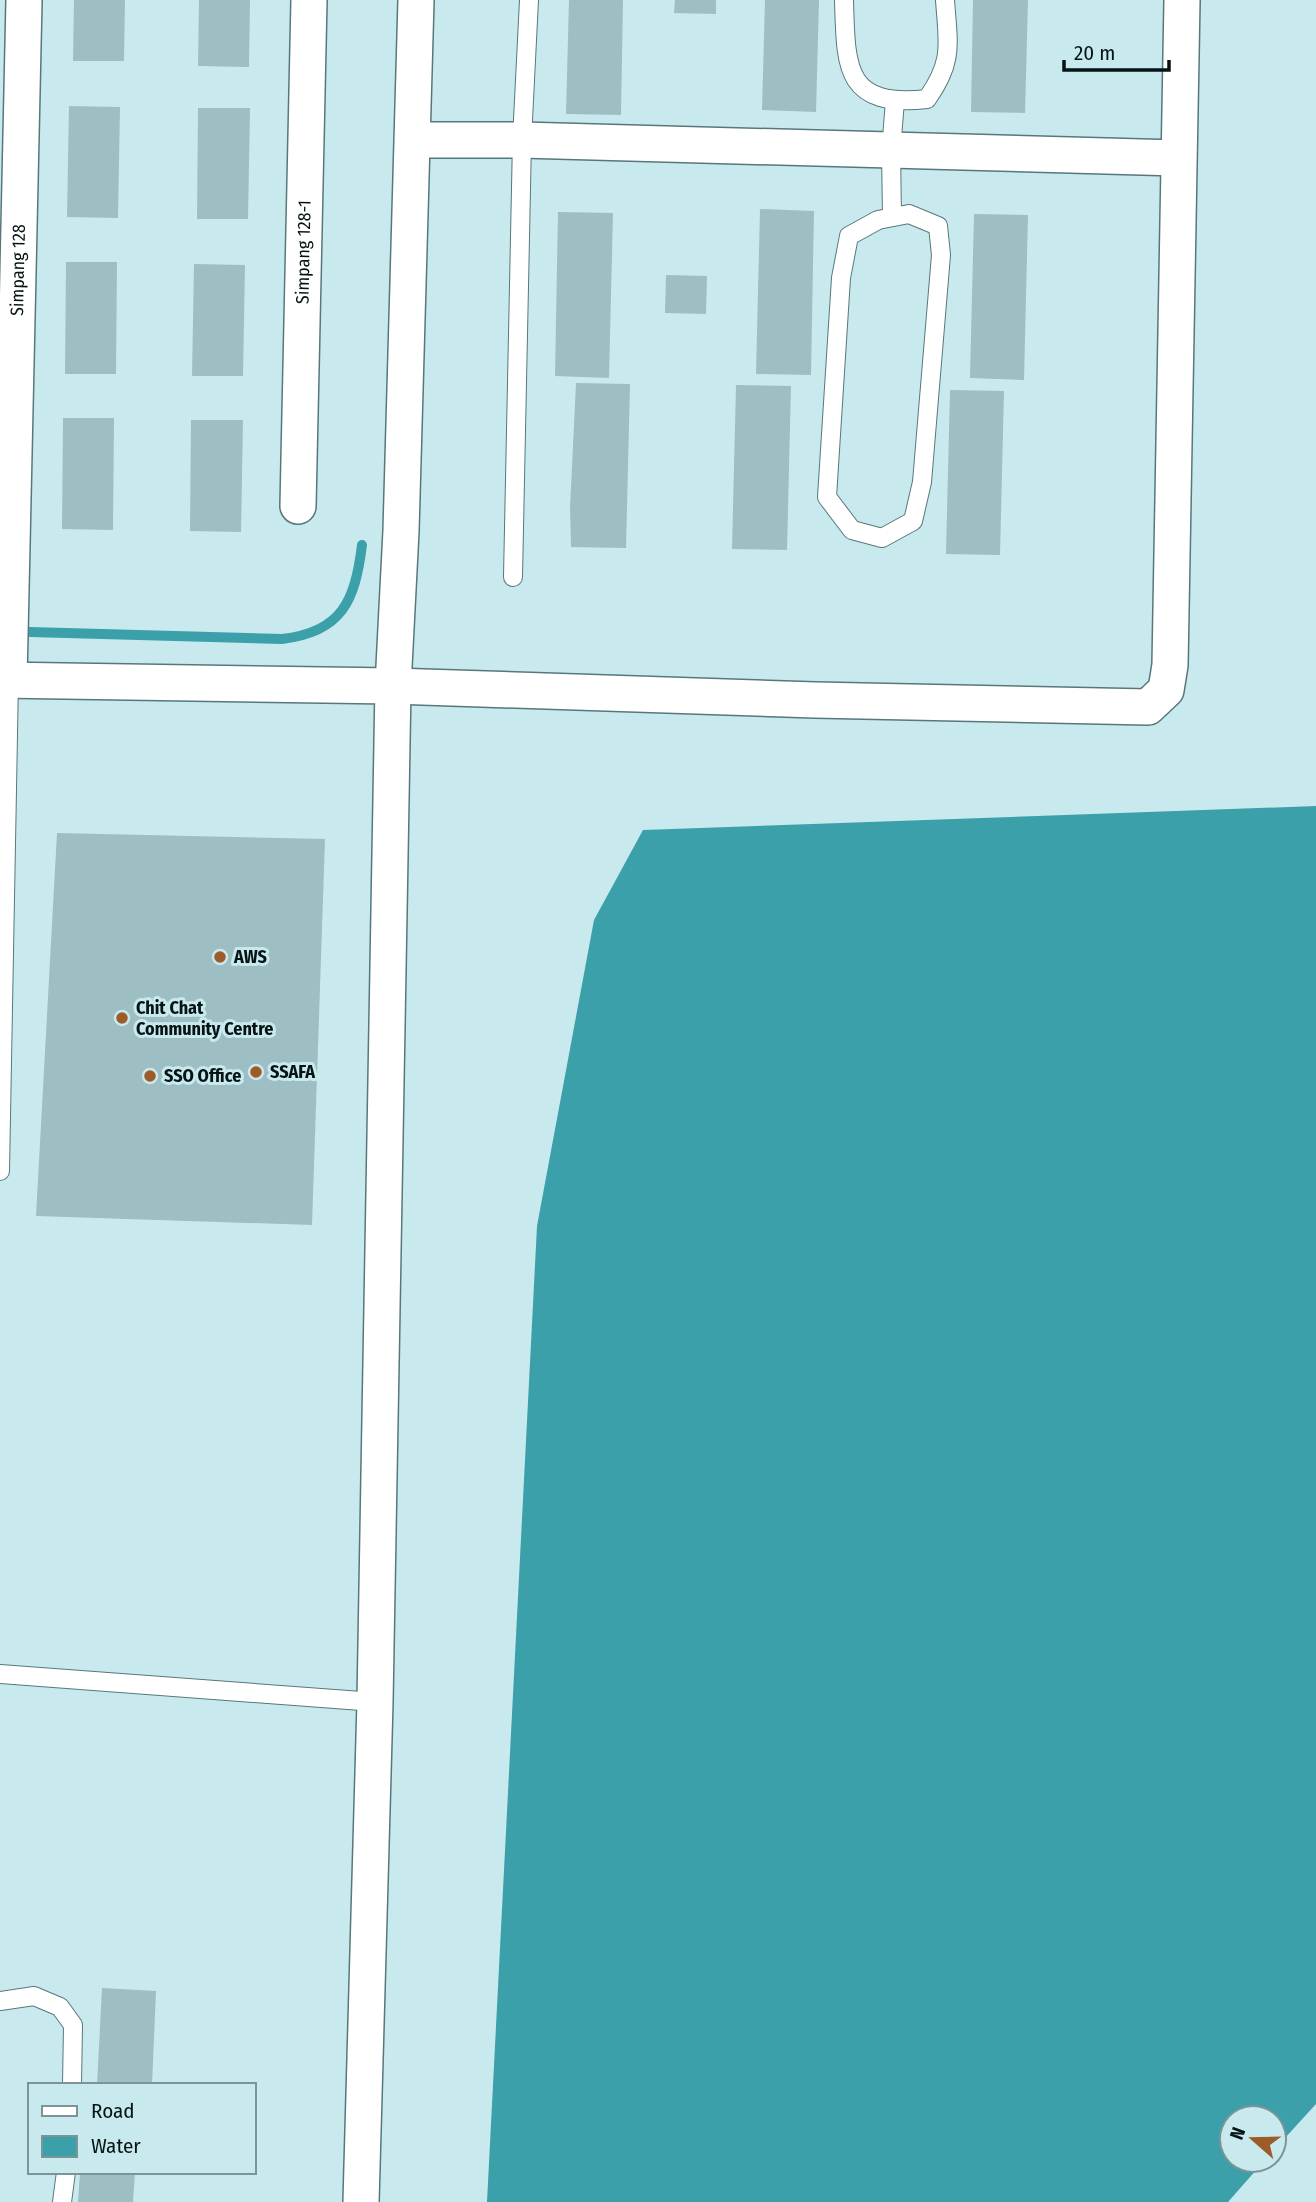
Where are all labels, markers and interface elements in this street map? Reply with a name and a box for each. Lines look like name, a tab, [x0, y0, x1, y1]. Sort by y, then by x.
scale bar	[1064, 28, 1169, 72]
text: 20 m	[1074, 40, 1115, 66]
street label: Simpang 128-1	[291, 200, 316, 304]
street label: Simpang 128	[6, 224, 30, 316]
place label: AWS	[233, 946, 267, 968]
marker: AWS	[212, 949, 228, 965]
place label: Chit Chat Community Centre	[136, 997, 273, 1040]
marker: Chit Chat Community Centre	[114, 1010, 130, 1026]
place label: SSAFA	[270, 1061, 315, 1083]
marker: SSAFA	[248, 1064, 264, 1080]
place label: SSO Office	[164, 1065, 241, 1087]
marker: SSO Office	[142, 1068, 158, 1084]
legend	[28, 2083, 256, 2174]
text: Road	[91, 2098, 135, 2124]
north arrow	[1218, 2104, 1288, 2174]
text: N	[1225, 2124, 1250, 2143]
text: Water	[91, 2133, 141, 2159]

